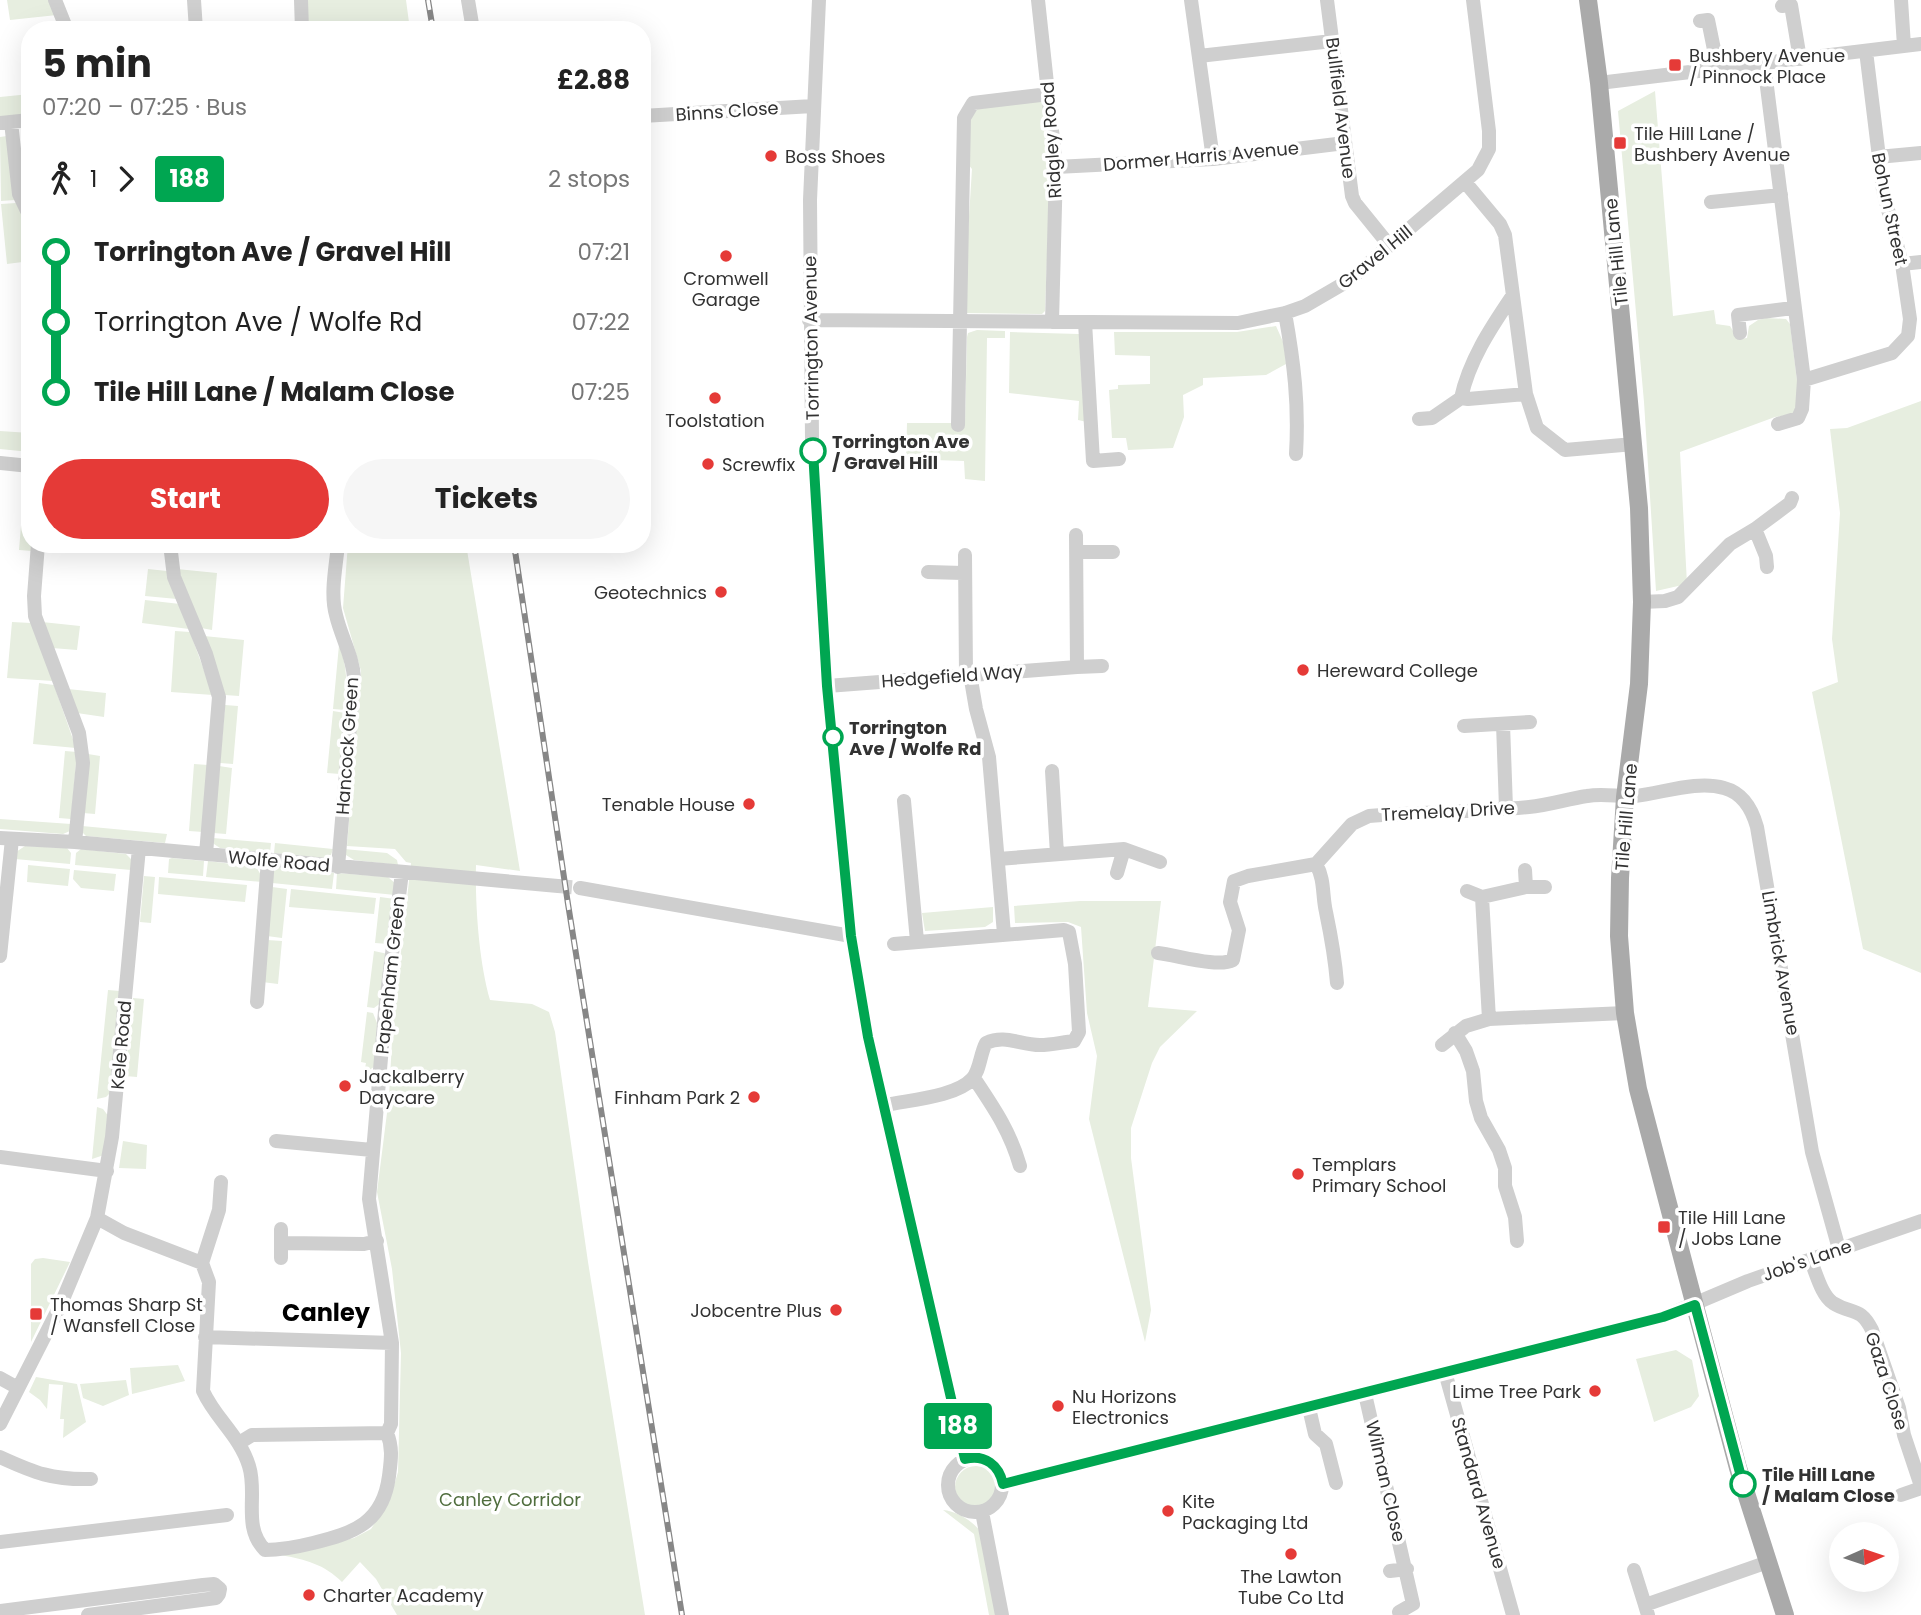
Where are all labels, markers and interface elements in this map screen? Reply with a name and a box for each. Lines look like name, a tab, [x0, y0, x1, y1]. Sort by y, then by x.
street label: Bullfield Avenue	[1320, 36, 1362, 180]
text: 5 min	[42, 37, 152, 90]
place label: Bushbery Avenue / Pinnock Place	[1689, 43, 1845, 89]
marker: Bushbery Avenue / Pinnock Place	[1667, 57, 1683, 73]
text: £2.88	[557, 62, 630, 98]
street label: Ridgley Road	[1034, 81, 1068, 199]
text: 07:20 – 07:25 · Bus	[42, 91, 247, 123]
street label: Binns Close	[675, 95, 779, 127]
place label: Tile Hill Lane / Bushbery Avenue	[1634, 121, 1790, 167]
street label: Dormer Harris Avenue	[1102, 135, 1300, 177]
marker: Tile Hill Lane / Bushbery Avenue	[1612, 135, 1628, 151]
place label: Boss Shoes	[785, 144, 885, 169]
marker: Boss Shoes	[763, 148, 779, 164]
street label: Bohun Street	[1866, 150, 1914, 268]
icon: walk	[42, 160, 80, 198]
icon: forward	[107, 160, 145, 198]
text: 188	[169, 162, 210, 195]
text: 1	[90, 163, 97, 195]
text: 2 stops	[548, 163, 630, 195]
street label: Tile Hill Lane	[1598, 197, 1634, 307]
street label: Gravel Hill	[1333, 219, 1417, 295]
text: Torrington Ave / Gravel Hill	[94, 234, 452, 270]
text: 07:21	[578, 236, 630, 268]
marker: Cromwell Garage	[718, 248, 734, 264]
street label: Torrington Avenue	[797, 255, 825, 421]
place label: Cromwell Garage	[683, 266, 769, 312]
text: Torrington Ave / Wolfe Rd	[94, 304, 422, 340]
text: 07:22	[572, 306, 630, 338]
text: Tile Hill Lane / Malam Close	[94, 374, 455, 410]
text: 07:25	[570, 376, 630, 408]
marker: Toolstation	[707, 390, 723, 406]
place label: Toolstation	[665, 408, 765, 433]
place label: Torrington Ave / Gravel Hill	[832, 429, 970, 475]
marker: Torrington Ave / Gravel Hill	[800, 438, 826, 464]
place label: Screwfix	[722, 452, 795, 477]
marker: Screwfix	[700, 456, 716, 472]
button: Start	[42, 459, 329, 539]
button: Tickets	[343, 459, 630, 539]
place label: Geotechnics	[594, 580, 707, 605]
marker: Geotechnics	[713, 584, 729, 600]
place label: Hereward College	[1317, 658, 1478, 683]
street label: Hedgefield Way	[880, 659, 1024, 693]
marker: Hereward College	[1295, 662, 1311, 678]
street label: Hancock Green	[330, 676, 364, 816]
place label: Torrington Ave / Wolfe Rd	[849, 715, 981, 761]
marker: Torrington Ave / Wolfe Rd	[823, 727, 843, 747]
street label: Tile Hill Lane	[1609, 762, 1643, 872]
place label: Tenable House	[602, 792, 735, 817]
street label: Tremelay Drive	[1380, 795, 1516, 827]
marker: Tenable House	[741, 796, 757, 812]
street label: Wolfe Road	[227, 844, 331, 878]
street label: Limbrick Avenue	[1756, 889, 1806, 1037]
street label: Papenham Green	[369, 895, 411, 1055]
street label: Kele Road	[105, 1000, 137, 1090]
place label: Jackalberry Daycare	[359, 1064, 464, 1110]
marker: Jackalberry Daycare	[337, 1078, 353, 1094]
place label: Finham Park 2	[614, 1085, 740, 1110]
marker: Finham Park 2	[746, 1089, 762, 1105]
place label: Templars Primary School	[1312, 1152, 1446, 1198]
marker: Templars Primary School	[1290, 1166, 1306, 1182]
place label: Tile Hill Lane / Jobs Lane	[1678, 1205, 1786, 1251]
marker: Tile Hill Lane / Jobs Lane	[1656, 1219, 1672, 1235]
street label: Job's Lane	[1759, 1233, 1855, 1287]
place label: Thomas Sharp St / Wansfell Close	[50, 1292, 203, 1338]
district label: Canley	[282, 1296, 371, 1329]
place label: Jobcentre Plus	[690, 1298, 822, 1323]
marker: Jobcentre Plus	[828, 1302, 844, 1318]
marker: Thomas Sharp St / Wansfell Close	[28, 1306, 44, 1322]
street label: Gaza Close	[1859, 1329, 1915, 1433]
place label: Lime Tree Park	[1452, 1379, 1582, 1404]
marker: Lime Tree Park	[1587, 1383, 1603, 1399]
place label: Nu Horizons Electronics	[1072, 1384, 1177, 1430]
marker: Nu Horizons Electronics	[1050, 1398, 1066, 1414]
line badge: 188	[918, 1403, 998, 1449]
text: 188	[938, 1409, 978, 1442]
street label: Standard Avenue	[1445, 1414, 1513, 1572]
street label: Wilman Close	[1360, 1418, 1412, 1544]
place label: Tile Hill Lane / Malam Close	[1762, 1462, 1895, 1508]
marker: Tile Hill Lane / Malam Close	[1730, 1471, 1756, 1497]
park label: Canley Corridor	[439, 1487, 581, 1512]
place label: Kite Packaging Ltd	[1182, 1489, 1309, 1535]
marker: Kite Packaging Ltd	[1160, 1503, 1176, 1519]
north arrow	[1829, 1522, 1899, 1592]
map controls	[1829, 1522, 1899, 1592]
marker: The Lawton Tube Co Ltd	[1283, 1546, 1299, 1562]
place label: The Lawton Tube Co Ltd	[1238, 1564, 1344, 1610]
place label: Charter Academy	[323, 1583, 484, 1608]
marker: Charter Academy	[301, 1587, 317, 1603]

